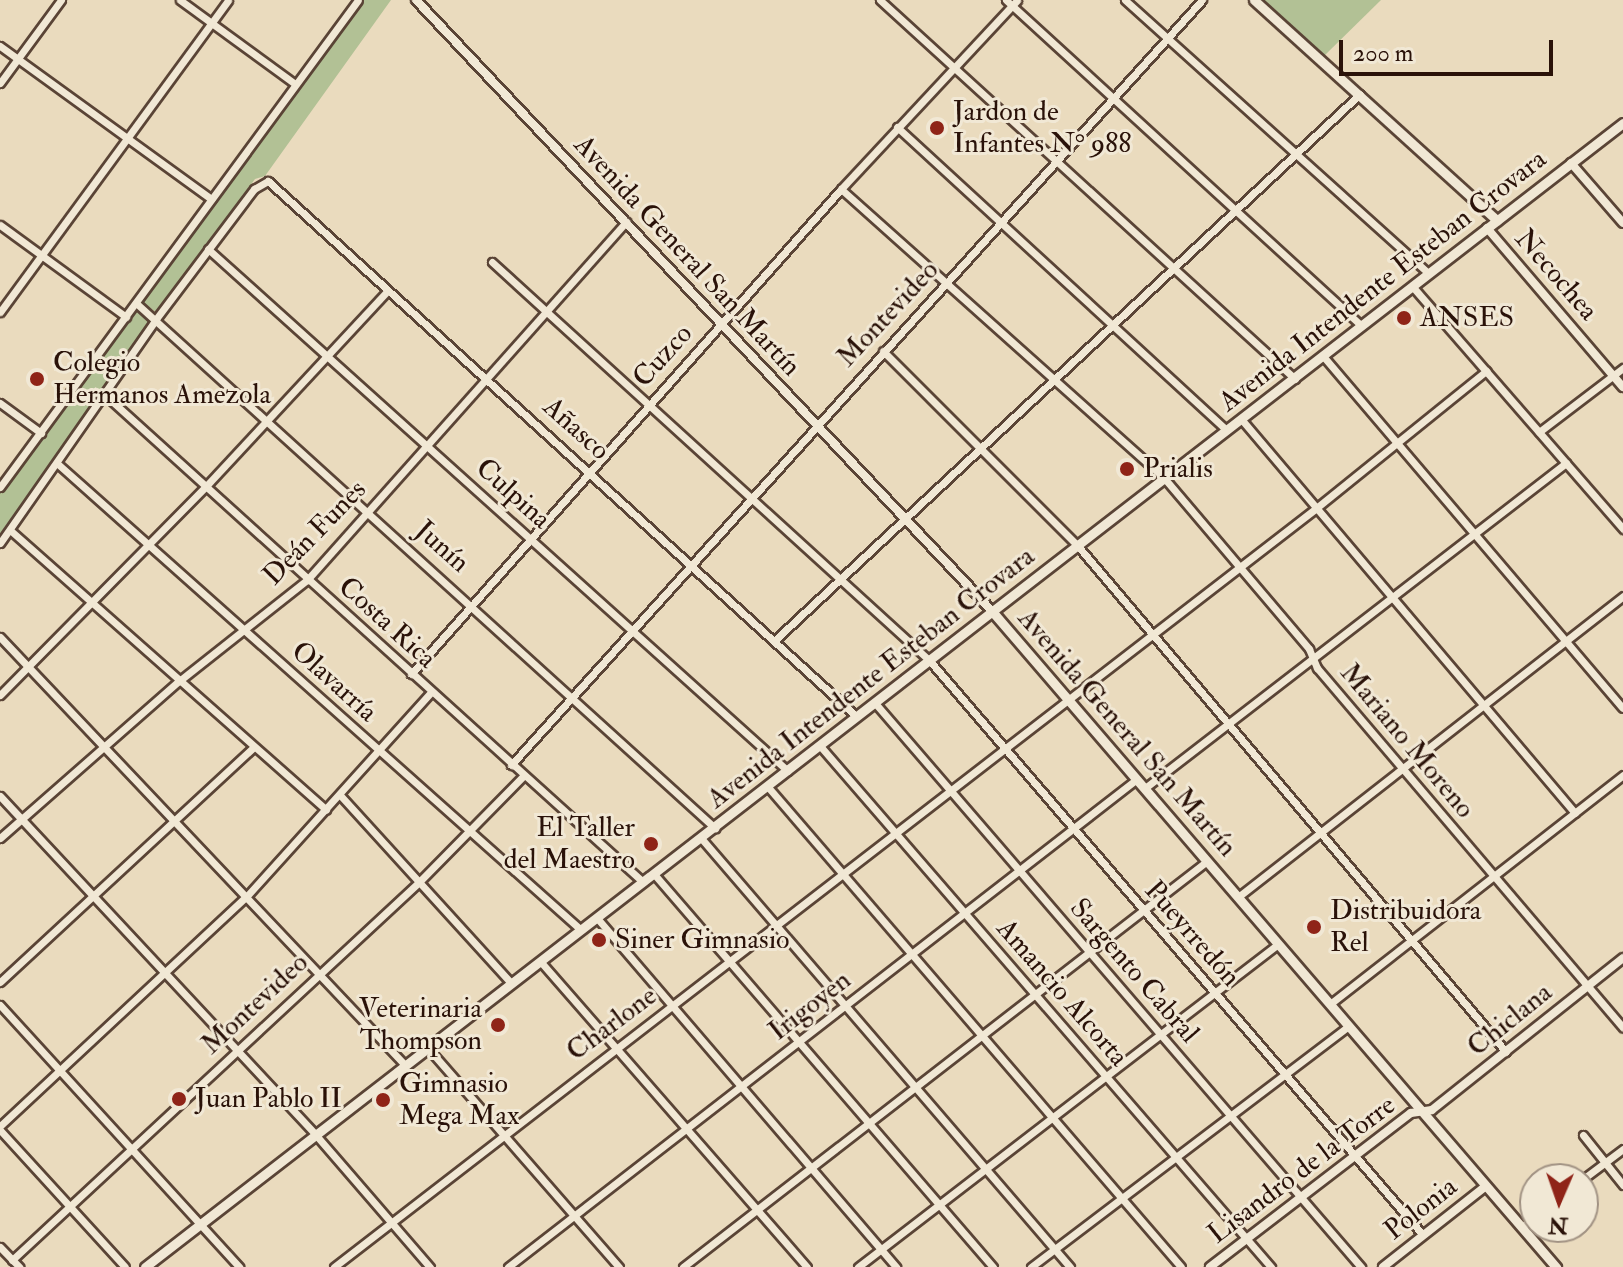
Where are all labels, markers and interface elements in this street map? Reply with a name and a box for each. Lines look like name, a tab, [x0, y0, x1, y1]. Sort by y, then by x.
scale bar	[1343, 24, 1557, 74]
text: 200 m	[1353, 38, 1413, 69]
place label: Jardon de Infantes N° 988	[953, 95, 1131, 161]
marker: Jardon de Infantes N° 988	[928, 119, 946, 137]
street label: Avenida General San Martín	[567, 129, 807, 383]
street label: Avenida Intendente Esteban Crovara	[1213, 143, 1553, 419]
street label: Necochea	[1507, 222, 1605, 328]
street label: Montevideo	[830, 254, 946, 374]
place label: ANSES	[1420, 301, 1514, 335]
marker: ANSES	[1395, 309, 1413, 327]
street label: Cuzco	[626, 318, 700, 394]
place label: Colegio Hermanos Amezola	[53, 346, 271, 412]
marker: Colegio Hermanos Amezola	[28, 370, 46, 388]
street label: Añasco	[536, 390, 616, 468]
street label: Culpina	[469, 452, 557, 536]
place label: Prialis	[1143, 452, 1213, 486]
marker: Prialis	[1118, 460, 1136, 478]
street label: Deán Funes	[257, 473, 373, 593]
street label: Junín	[408, 514, 476, 580]
street label: Avenida Intendente Esteban Crovara	[701, 540, 1041, 816]
street label: Costa Rica	[331, 570, 443, 676]
street label: Avenida General San Martín	[1010, 602, 1244, 864]
street label: Olavarría	[284, 635, 384, 729]
street label: Mariano Moreno	[1333, 657, 1481, 825]
place label: El Taller del Maestro	[504, 811, 635, 877]
marker: El Taller del Maestro	[642, 835, 660, 853]
street label: Pueyrredón	[1137, 874, 1247, 994]
street label: Sargento Cabral	[1062, 892, 1206, 1050]
place label: Distribuidora Rel	[1330, 894, 1481, 960]
street label: Amancio Alcorta	[989, 913, 1135, 1073]
marker: Distribuidora Rel	[1305, 918, 1323, 936]
place label: Siner Gimnasio	[615, 923, 789, 957]
marker: Siner Gimnasio	[590, 931, 608, 949]
street label: Montevideo	[195, 946, 315, 1062]
street label: Irigoyen	[762, 964, 858, 1048]
street label: Chiclana	[1461, 976, 1559, 1064]
street label: Charlone	[560, 979, 664, 1069]
place label: Veterinaria Thompson	[359, 992, 482, 1058]
marker: Veterinaria Thompson	[489, 1016, 507, 1034]
place label: Gimnasio Mega Max	[399, 1067, 519, 1133]
place label: Juan Pablo II	[195, 1082, 342, 1116]
street label: Lisandro de la Torre	[1202, 1089, 1402, 1251]
marker: Juan Pablo II	[170, 1090, 188, 1108]
marker: Gimnasio Mega Max	[374, 1091, 392, 1109]
north arrow	[1519, 1163, 1599, 1243]
street label: Polonia	[1378, 1170, 1464, 1248]
text: N	[1548, 1211, 1569, 1239]

